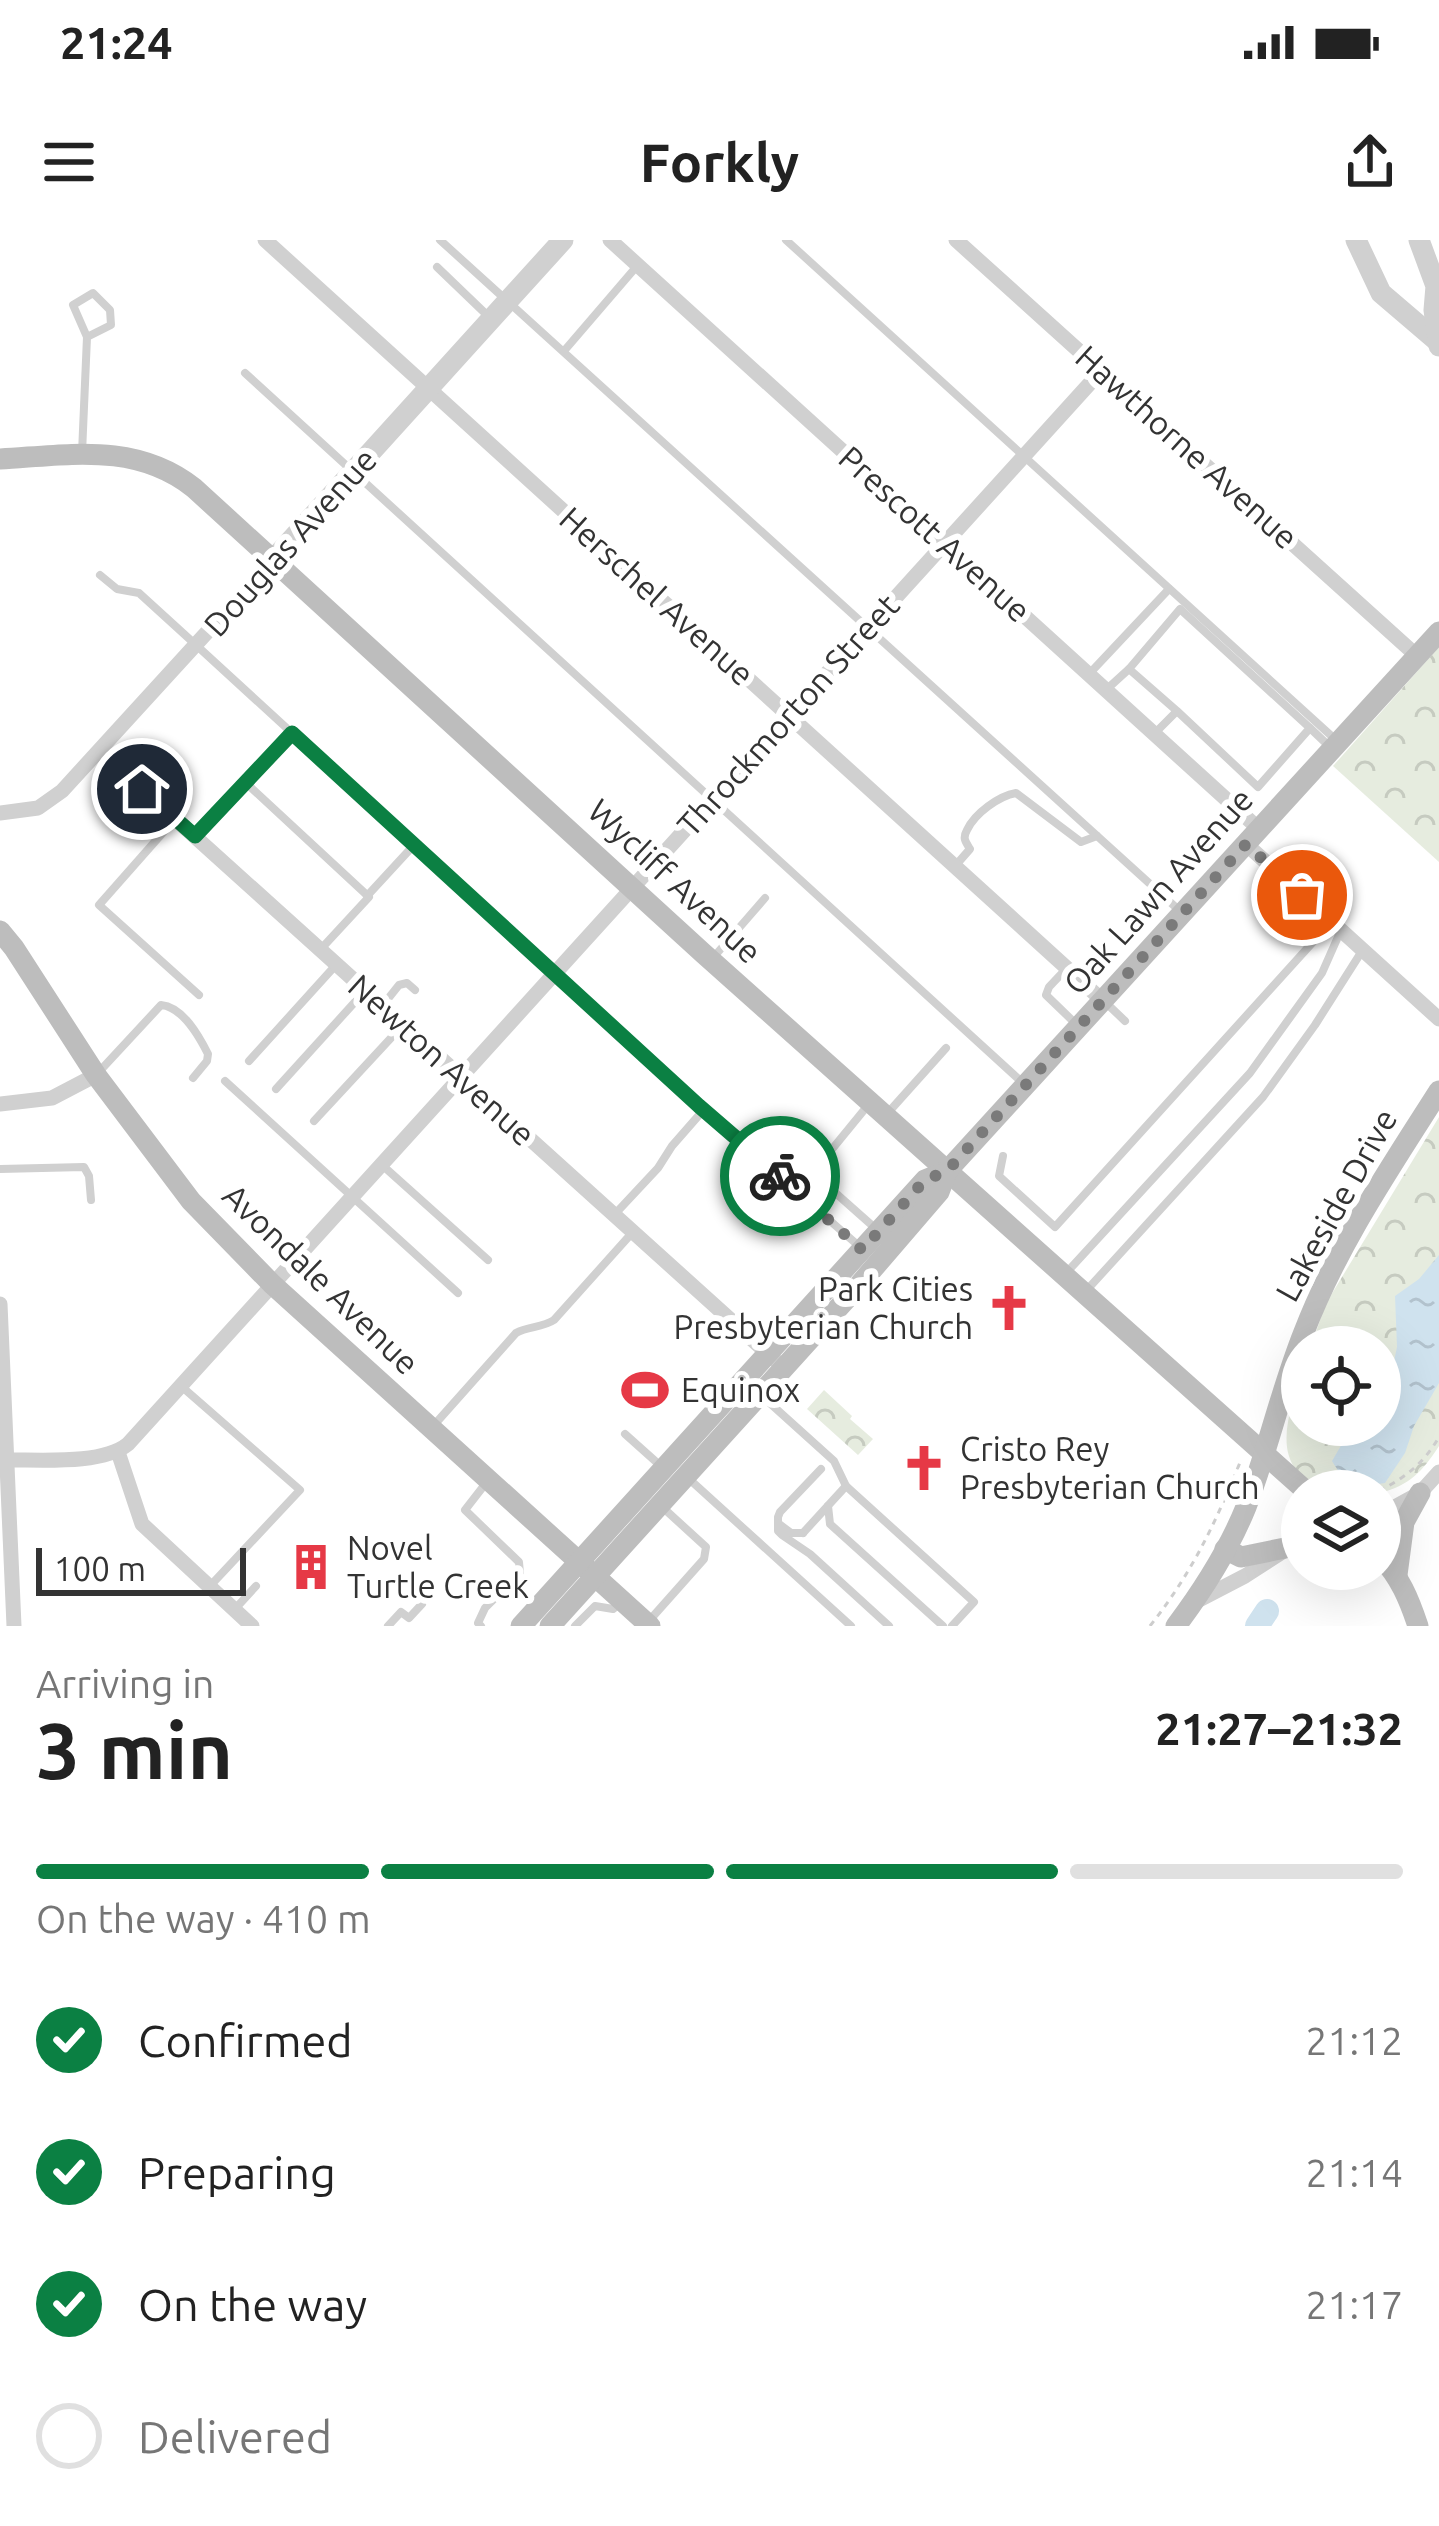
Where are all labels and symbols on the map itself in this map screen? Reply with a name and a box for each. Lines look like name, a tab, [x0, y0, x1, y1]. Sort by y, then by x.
street label: Hawthorne Avenue	[1069, 338, 1306, 556]
street label: Prescott Avenue	[832, 438, 1038, 629]
street label: Douglas Avenue	[196, 440, 383, 643]
street label: Herschel Avenue	[553, 499, 762, 692]
street label: Throckmorton Street	[669, 586, 906, 843]
pin	[91, 738, 193, 840]
street label: Oak Lawn Avenue	[1056, 780, 1260, 1001]
street label: Wycliff Avenue	[581, 791, 769, 970]
pin	[1251, 844, 1353, 946]
street label: Newton Avenue	[342, 967, 543, 1153]
street label: Lakeside Drive	[1268, 1102, 1404, 1307]
courier	[720, 1116, 840, 1236]
street label: Avondale Avenue	[216, 1176, 427, 1381]
place label: Park Cities Presbyterian Church	[674, 1270, 973, 1345]
church icon: Park Cities Presbyterian Church	[984, 1283, 1034, 1333]
sports icon: Equinox	[620, 1365, 670, 1415]
place label: Equinox	[681, 1371, 800, 1408]
place label: Cristo Rey Presbyterian Church	[960, 1430, 1259, 1505]
church icon: Cristo Rey Presbyterian Church	[899, 1443, 949, 1493]
place label: Novel Turtle Creek	[347, 1529, 529, 1604]
scale bar	[36, 1542, 246, 1595]
building icon: Novel Turtle Creek	[286, 1542, 336, 1592]

